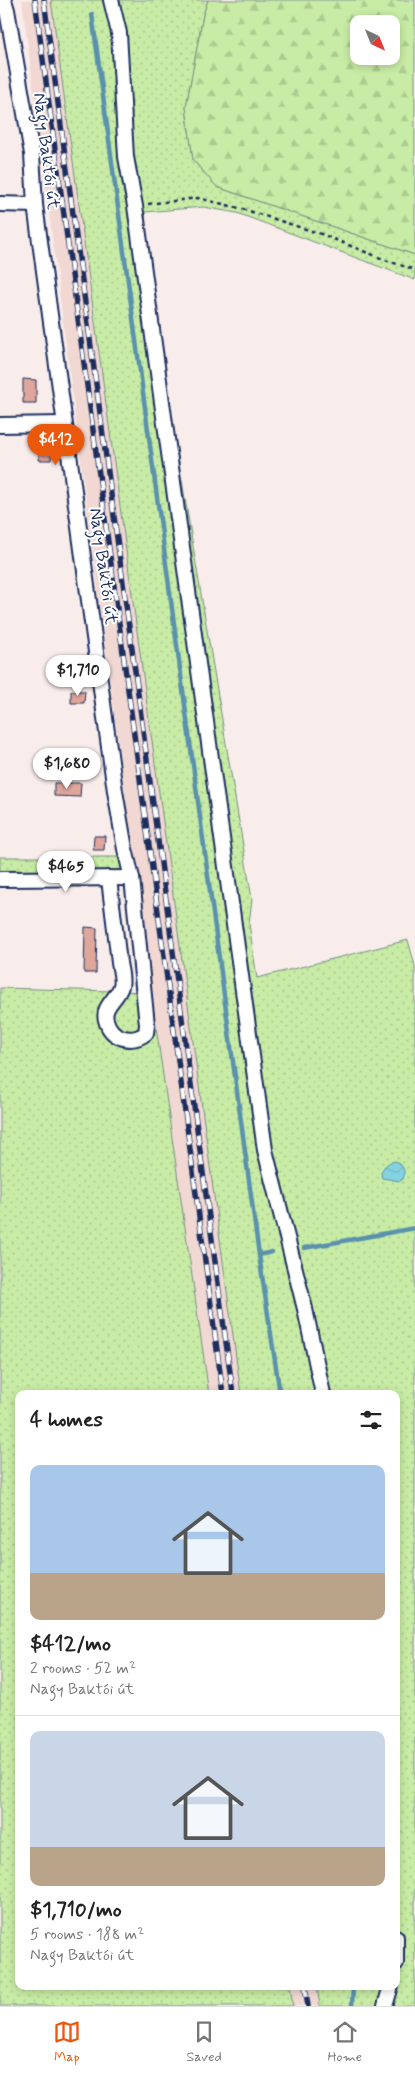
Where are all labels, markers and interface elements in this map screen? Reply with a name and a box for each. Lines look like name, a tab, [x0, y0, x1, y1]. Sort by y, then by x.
north arrow	[350, 15, 400, 65]
map controls	[350, 15, 400, 65]
street label: Nagy Baktói út	[25, 91, 65, 212]
pin: $412	[26, 424, 86, 466]
text: $412	[38, 429, 74, 450]
street label: Nagy Baktói út	[81, 506, 123, 627]
pin: $1,710	[37, 654, 119, 697]
text: $1,710	[56, 660, 100, 681]
pin: $1,680	[26, 748, 108, 790]
text: $1,680	[44, 753, 90, 774]
pin: $465	[36, 850, 96, 893]
text: $465	[48, 856, 84, 877]
text: 4 homes	[30, 1406, 103, 1434]
icon: filters	[357, 1406, 385, 1434]
icon: home	[163, 1498, 253, 1588]
text: $412/mo	[30, 1630, 111, 1658]
text: 2 rooms · 52 m²	[30, 1658, 136, 1679]
text: Nagy Baktói út	[30, 1679, 134, 1700]
icon: home	[163, 1763, 253, 1853]
text: $1,710/mo	[30, 1896, 122, 1924]
text: 5 rooms · 188 m²	[30, 1924, 144, 1945]
text: Nagy Baktói út	[30, 1945, 134, 1966]
tab: Map	[53, 2018, 81, 2066]
tab: Saved	[186, 2018, 222, 2066]
tab: Home	[327, 2018, 362, 2066]

